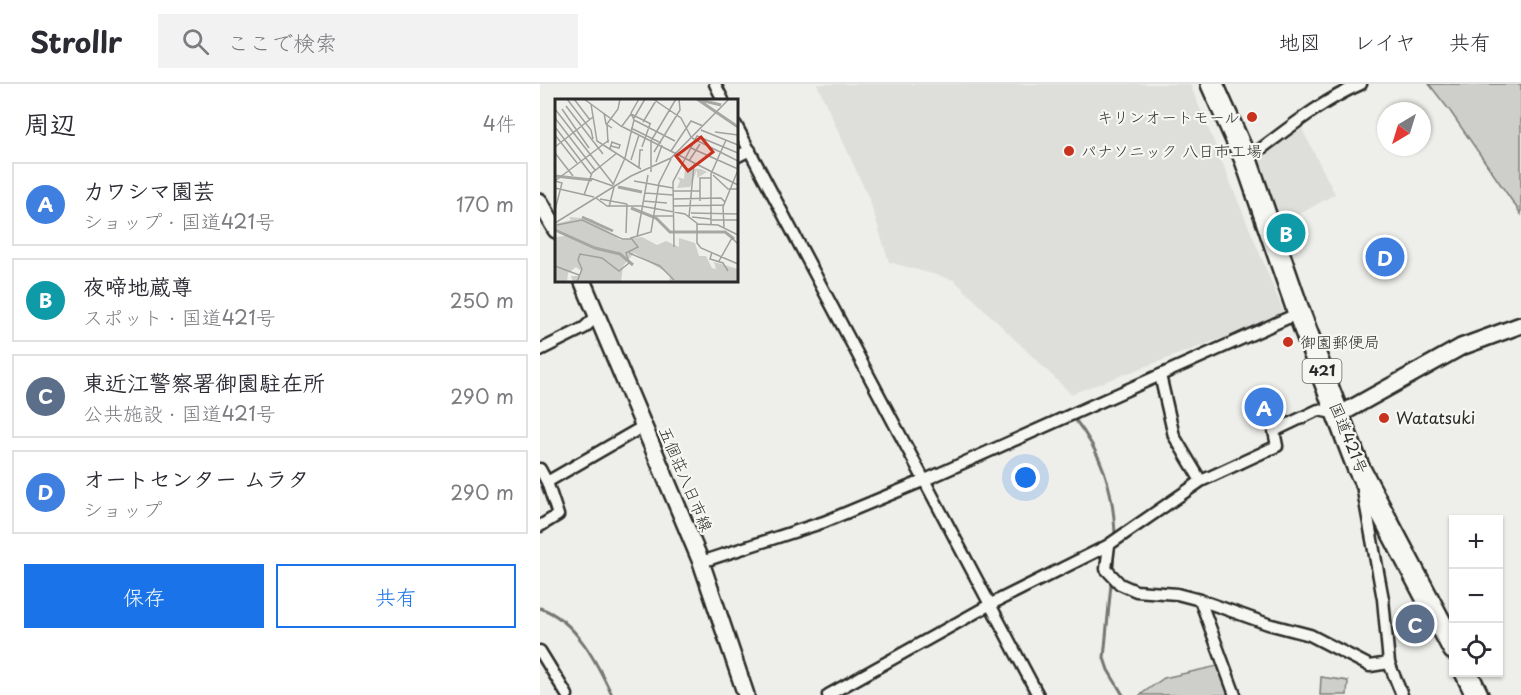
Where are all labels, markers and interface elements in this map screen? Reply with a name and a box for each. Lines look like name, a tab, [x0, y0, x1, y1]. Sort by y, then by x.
search box	[158, 14, 578, 68]
text: Strollr	[30, 20, 122, 63]
icon: search	[179, 25, 212, 58]
text: ここで検索	[227, 25, 337, 58]
text: 地図	[1279, 25, 1321, 57]
text: レイヤ	[1354, 25, 1416, 57]
text: 共有	[1449, 25, 1491, 57]
inset map	[555, 99, 738, 282]
north arrow	[1377, 102, 1431, 156]
text: 周辺	[24, 104, 76, 143]
place label: キリンオートモール	[1097, 104, 1240, 128]
text: 4件	[483, 108, 516, 138]
marker: キリンオートモール	[1245, 110, 1259, 124]
place label: パナソニック 八日市工場	[1081, 138, 1262, 162]
marker: パナソニック 八日市工場	[1062, 144, 1076, 158]
text: カワシマ園芸	[83, 173, 215, 206]
text: A	[38, 189, 53, 219]
text: 170 m	[456, 189, 514, 219]
text: ショップ · 国道421号	[83, 206, 275, 236]
pin: B	[1266, 210, 1306, 256]
pin: D	[1366, 234, 1404, 279]
text: 夜啼地蔵尊	[83, 269, 193, 302]
text: B	[39, 285, 52, 315]
text: 250 m	[450, 285, 514, 315]
text: スポット · 国道421号	[83, 302, 276, 332]
place label: 御園郵便局	[1300, 329, 1380, 353]
marker: 御園郵便局	[1281, 335, 1295, 349]
road number: 421	[1302, 359, 1342, 383]
text: 東近江警察署御園駐在所	[83, 365, 325, 398]
text: C	[38, 381, 53, 411]
text: 290 m	[450, 381, 514, 411]
pin: A	[1244, 384, 1284, 430]
text: 公共施設 · 国道421号	[83, 398, 276, 428]
street label: 国道421号	[1325, 398, 1375, 477]
place label: Watatsuki	[1396, 405, 1475, 429]
marker: Watatsuki	[1377, 411, 1391, 425]
street label: 五個荘八日市線	[654, 422, 720, 535]
text: オートセンター ムラタ	[83, 461, 310, 494]
your location	[1011, 463, 1040, 492]
text: D	[38, 477, 53, 507]
text: 290 m	[450, 477, 514, 507]
text: ショップ	[83, 494, 162, 524]
map controls	[1449, 515, 1503, 677]
button: +	[1449, 515, 1503, 569]
button: 保存	[24, 564, 264, 628]
button: 共有	[276, 564, 516, 628]
button: −	[1449, 569, 1503, 623]
pin: C	[1396, 602, 1434, 646]
button: locate	[1449, 623, 1503, 677]

